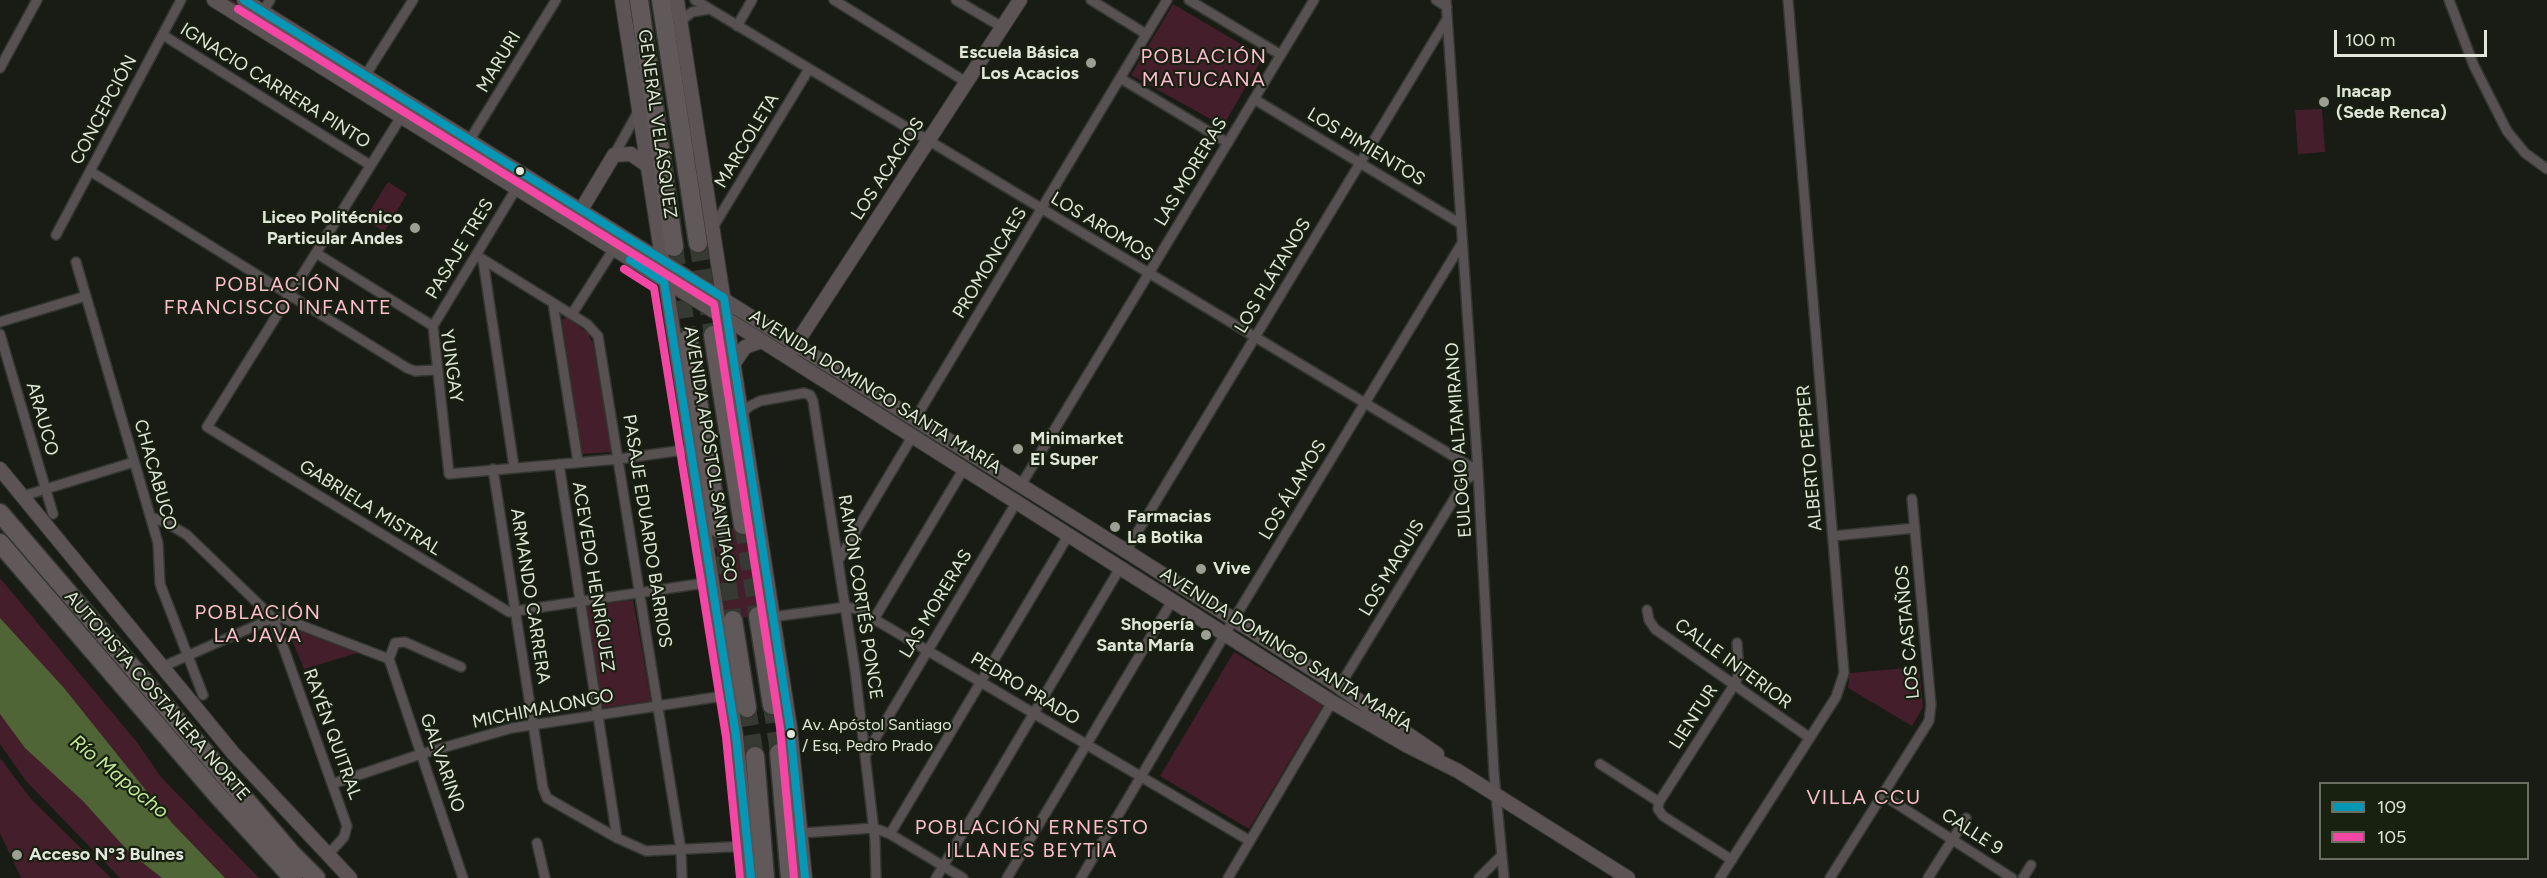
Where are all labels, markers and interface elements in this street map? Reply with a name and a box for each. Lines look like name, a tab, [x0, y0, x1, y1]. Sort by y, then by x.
scale bar	[2337, 18, 2490, 56]
street label: IGNACIO CARRERA PINTO	[176, 19, 374, 153]
street label: MARURI	[472, 27, 526, 97]
street label: GENERAL VELÁSQUEZ	[633, 28, 681, 220]
text: 100 m	[2345, 29, 2395, 51]
place label: Escuela Básica Los Acacios	[959, 42, 1079, 84]
district label: POBLACIÓN MATUCANA	[1140, 45, 1268, 92]
street label: CONCEPCIÓN	[66, 52, 142, 168]
marker: Escuela Básica Los Acacios	[1084, 56, 1098, 70]
place label: Inacap (Sede Renca)	[2336, 81, 2447, 124]
street label: MARCOLETA	[710, 90, 784, 192]
marker: Inacap (Sede Renca)	[2317, 95, 2331, 109]
street label: LOS PIMIENTOS	[1303, 103, 1429, 191]
street label: LOS ACACIOS	[847, 114, 929, 224]
street label: LAS MORERAS	[1150, 114, 1232, 230]
unlabelled marker	[514, 165, 526, 177]
street label: LOS AROMOS	[1047, 188, 1157, 266]
street label: PASAJE TRES	[422, 195, 498, 303]
street label: PROMONCAES	[948, 204, 1032, 322]
place label: Liceo Politécnico Particular Andes	[262, 207, 403, 250]
street label: LOS PLÁTANOS	[1230, 215, 1316, 337]
marker: Liceo Politécnico Particular Andes	[408, 221, 422, 235]
district label: POBLACIÓN FRANCISCO INFANTE	[164, 273, 392, 320]
street label: AVENIDA DOMINGO SANTA MARÍA	[745, 305, 1005, 479]
street label: AVENIDA APÓSTOL SANTIAGO	[679, 324, 741, 584]
street label: YUNGAY	[435, 328, 467, 404]
street label: EULOGIO ALTAMIRANO	[1441, 342, 1477, 538]
street label: ARAUCO	[21, 380, 63, 458]
street label: ALBERTO PEPPER	[1793, 384, 1827, 532]
street label: PASAJE EDUARDO BARRIOS	[618, 413, 676, 649]
street label: CHACABUCO	[129, 417, 181, 533]
place label: Minimarket El Super	[1030, 428, 1124, 470]
street label: LOS ÁLAMOS	[1255, 436, 1331, 544]
marker: Minimarket El Super	[1011, 442, 1025, 456]
street label: GABRIELA MISTRAL	[295, 456, 445, 560]
street label: ACEVEDO HENRÍQUEZ	[567, 480, 619, 674]
street label: RAMÓN CORTÉS PONCE	[833, 493, 887, 701]
place label: Farmacias La Botika	[1127, 506, 1211, 548]
street label: ARMANDO CARRERA	[505, 507, 555, 685]
street label: LOS MAQUIS	[1355, 516, 1429, 620]
marker: Farmacias La Botika	[1108, 520, 1122, 534]
street label: LAS MORERAS	[895, 546, 977, 662]
place label: Vive	[1213, 558, 1250, 580]
marker: Vive	[1194, 562, 1208, 576]
street label: AVENIDA DOMINGO SANTA MARÍA	[1156, 563, 1416, 737]
street label: LOS CASTAÑOS	[1891, 564, 1925, 700]
street label: AUTOPISTA COSTANERA NORTE	[60, 586, 254, 806]
district label: POBLACIÓN LA JAVA	[194, 601, 322, 648]
place label: Shopería Santa María	[1096, 614, 1194, 656]
street label: CALLE INTERIOR	[1670, 614, 1796, 714]
marker: Shopería Santa María	[1199, 628, 1213, 642]
street label: PEDRO PRADO	[967, 648, 1083, 730]
street label: RAYÉN QUITRAL	[298, 666, 366, 802]
street label: LIENTUR	[1665, 681, 1723, 753]
street label: MICHIMALONGO	[471, 685, 615, 733]
street label: GALVARINO	[415, 711, 469, 815]
place label: Av. Apóstol Santiago / Esq. Pedro Prado	[802, 715, 952, 753]
marker: Av. Apóstol Santiago / Esq. Pedro Prado	[785, 728, 797, 740]
water label: Río Mapocho	[65, 730, 173, 824]
legend	[2319, 782, 2529, 860]
district label: VILLA CCU	[1806, 786, 1922, 810]
text: 109	[2377, 796, 2406, 818]
street label: CALLE 9	[1937, 804, 2007, 860]
district label: POBLACIÓN ERNESTO ILLANES BEYTIA	[915, 816, 1149, 863]
text: 105	[2377, 826, 2406, 848]
place label: Acceso N°3 Bulnes	[29, 844, 184, 866]
marker: Acceso N°3 Bulnes	[10, 848, 24, 862]

